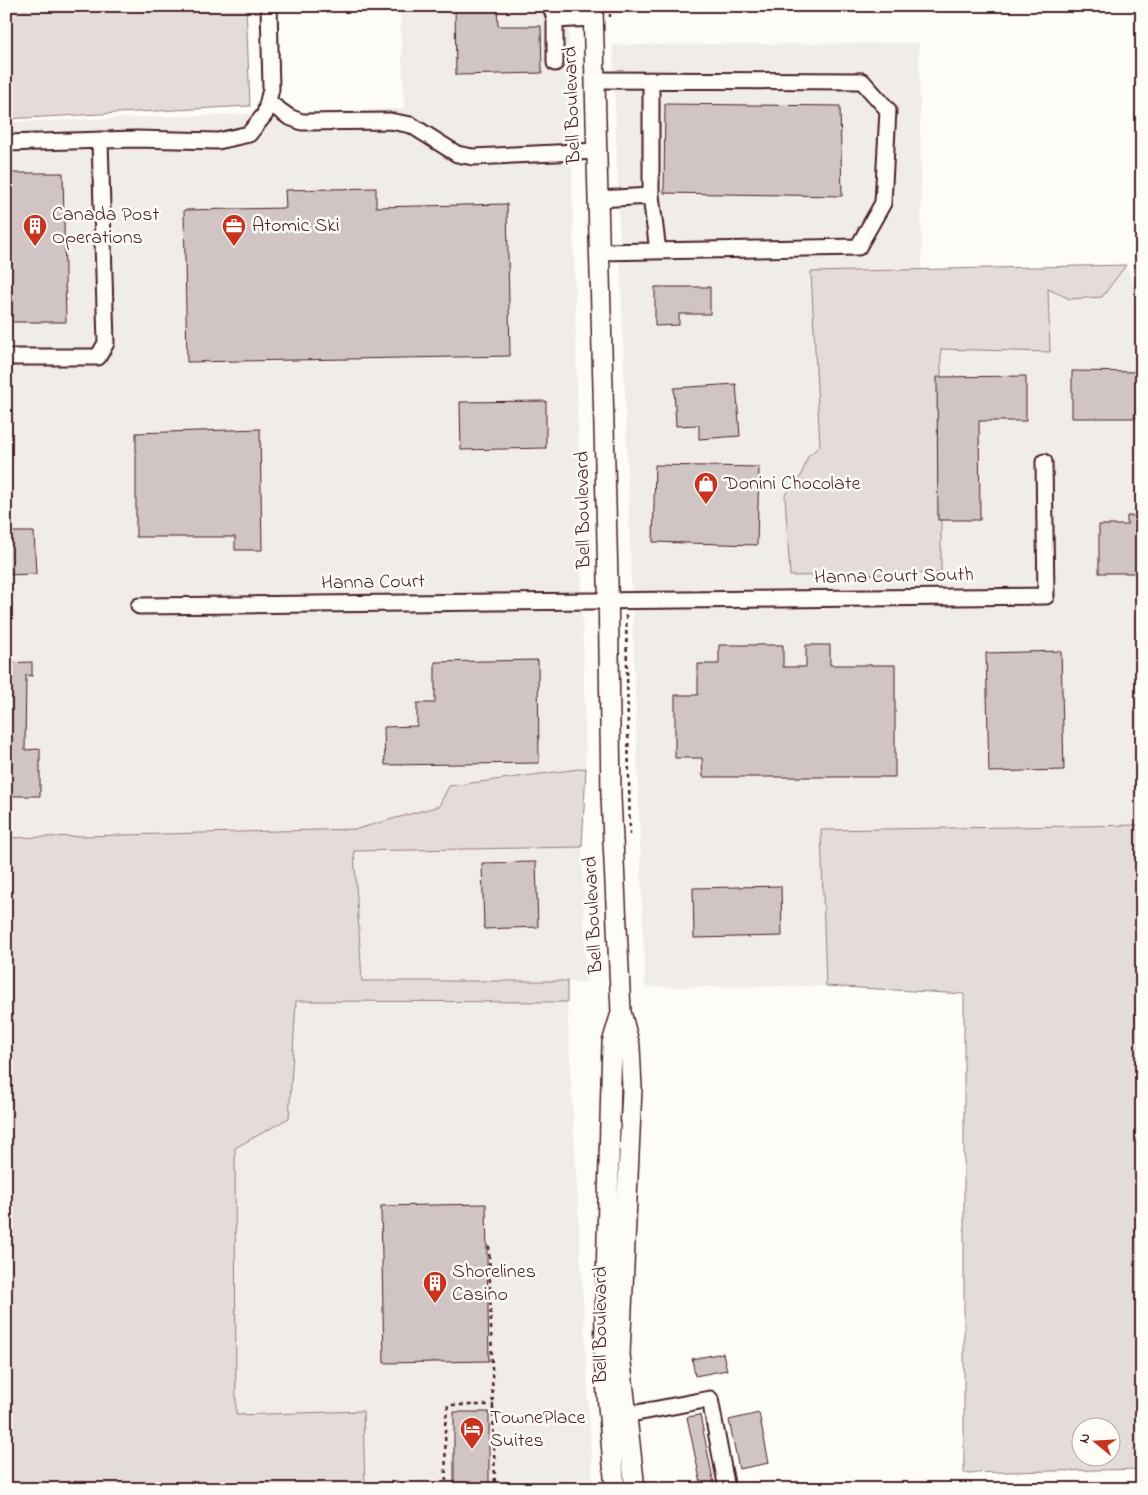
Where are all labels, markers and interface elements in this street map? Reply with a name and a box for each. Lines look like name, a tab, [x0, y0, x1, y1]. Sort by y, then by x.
street label: Bell Boulevard	[556, 46, 590, 165]
place label: Canada Post Operations	[52, 201, 159, 253]
place label: Atomic Ski	[252, 212, 340, 241]
building icon: Canada Post Operations	[22, 213, 48, 247]
office icon: Atomic Ski	[221, 213, 247, 247]
street label: Bell Boulevard	[568, 451, 600, 570]
place label: Donini Chocolate	[723, 470, 860, 499]
shop icon: Donini Chocolate	[693, 471, 719, 505]
street label: Hanna Court South	[814, 561, 974, 593]
street label: Hanna Court	[321, 568, 425, 598]
street label: Bell Boulevard	[576, 855, 612, 976]
place label: Shorelines Casino	[452, 1258, 536, 1310]
street label: Bell Boulevard	[587, 1266, 616, 1385]
building icon: Shorelines Casino	[422, 1270, 448, 1304]
place label: TownePlace Suites	[490, 1404, 585, 1456]
hotel icon: TownePlace Suites	[459, 1416, 485, 1450]
north arrow	[1070, 1418, 1120, 1468]
text: N	[1074, 1431, 1097, 1446]

